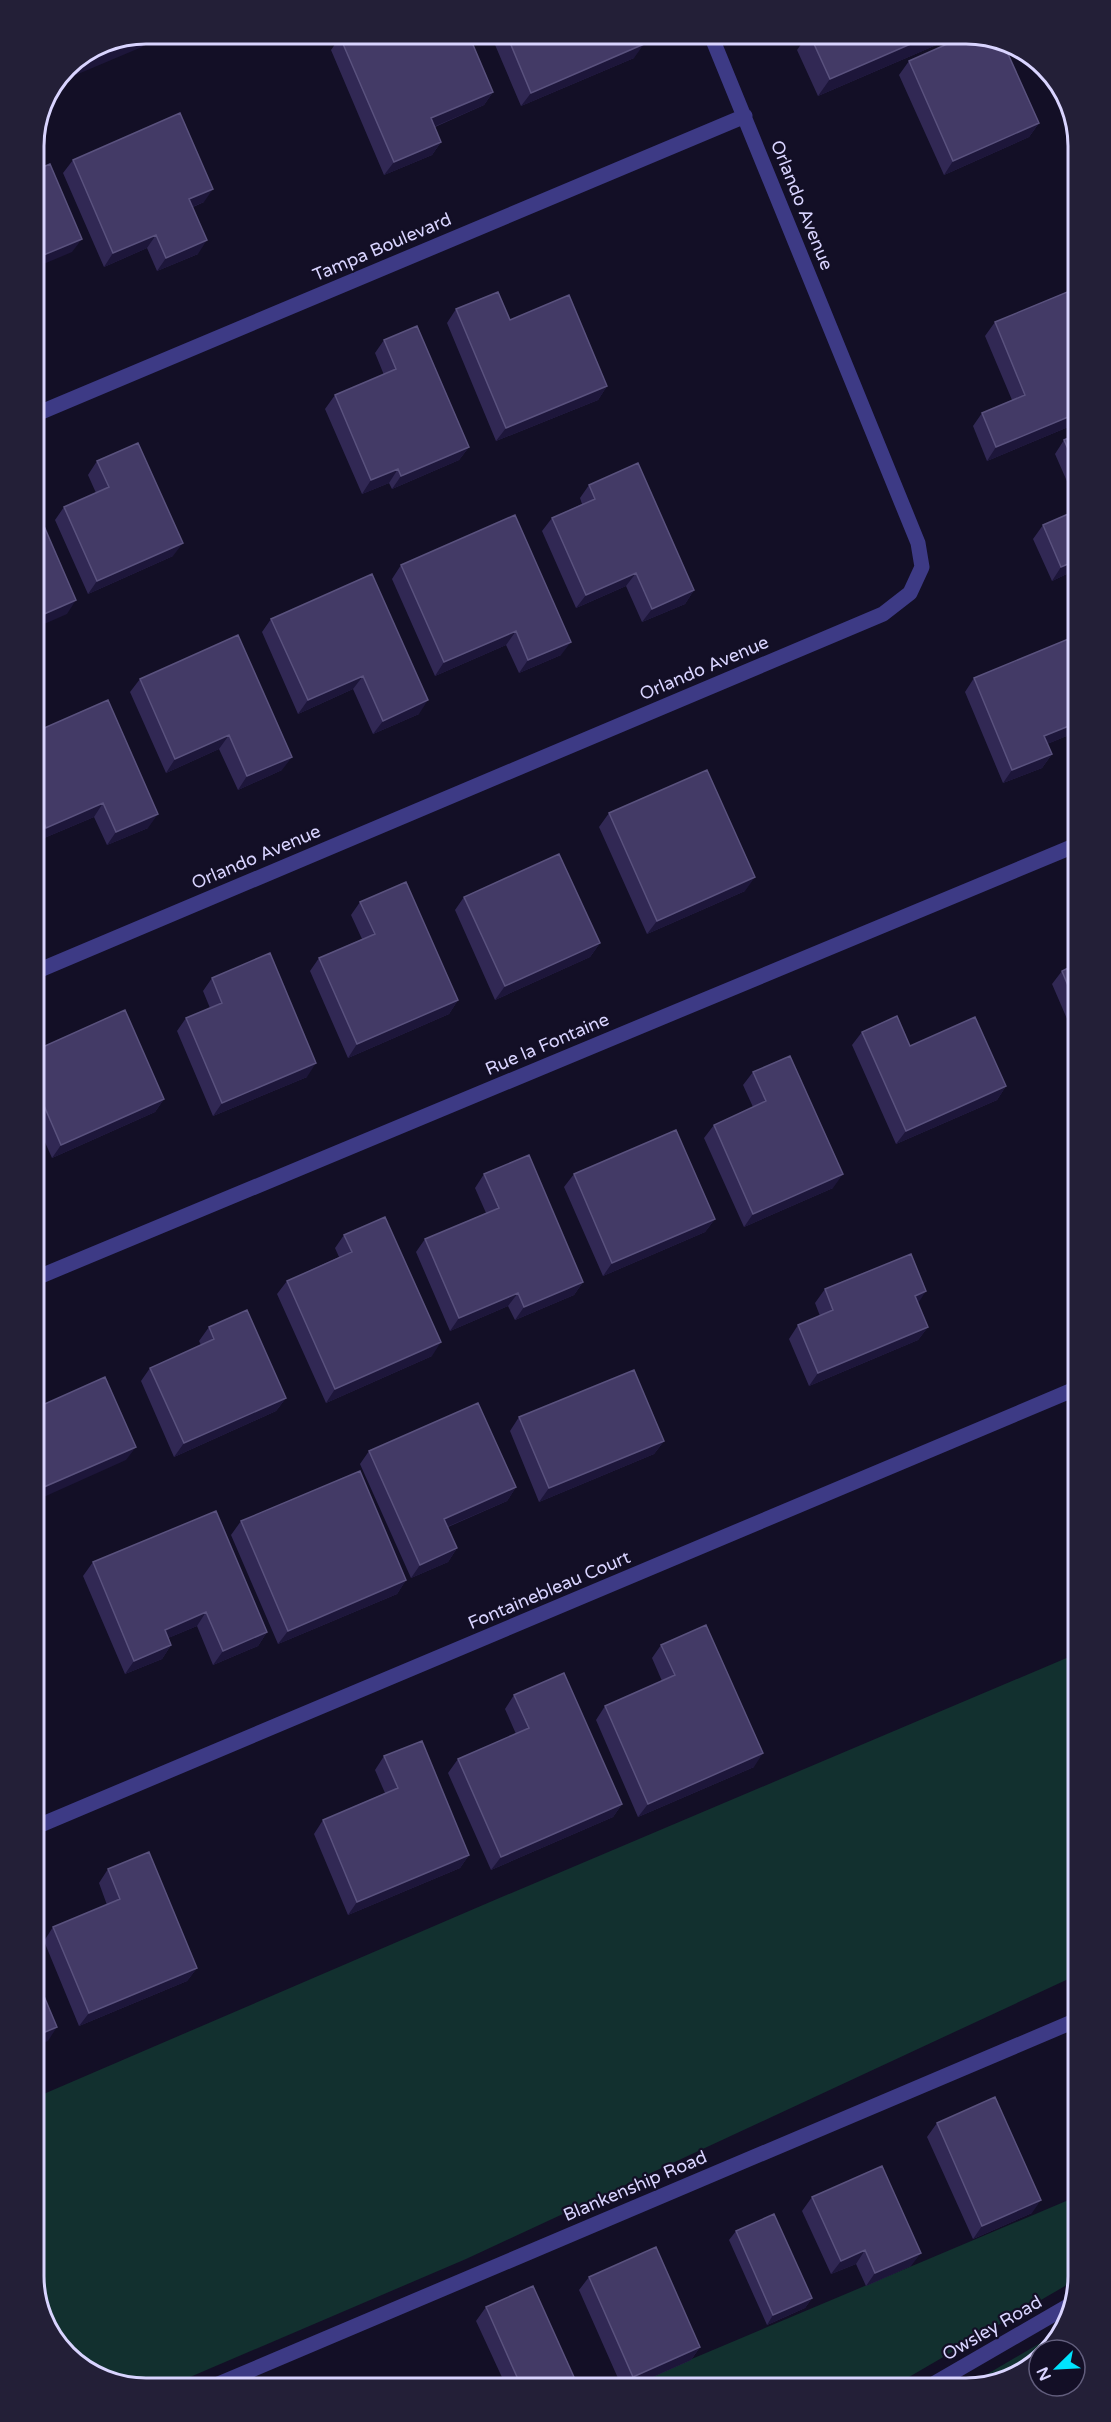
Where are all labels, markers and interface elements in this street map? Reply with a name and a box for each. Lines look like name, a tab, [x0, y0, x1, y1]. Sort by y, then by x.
street label: Orlando Avenue	[766, 137, 838, 273]
street label: Tampa Boulevard	[309, 208, 455, 286]
street label: Orlando Avenue	[636, 631, 772, 705]
street label: Orlando Avenue	[188, 820, 324, 894]
street label: Rue la Fontaine	[482, 1008, 612, 1080]
street label: Fontainebleau Court	[465, 1546, 634, 1634]
street label: Blankenship Road	[560, 2146, 710, 2226]
street label: Owsley Road	[938, 2291, 1046, 2365]
north arrow	[1027, 2338, 1087, 2398]
text: N	[1032, 2364, 1056, 2384]

